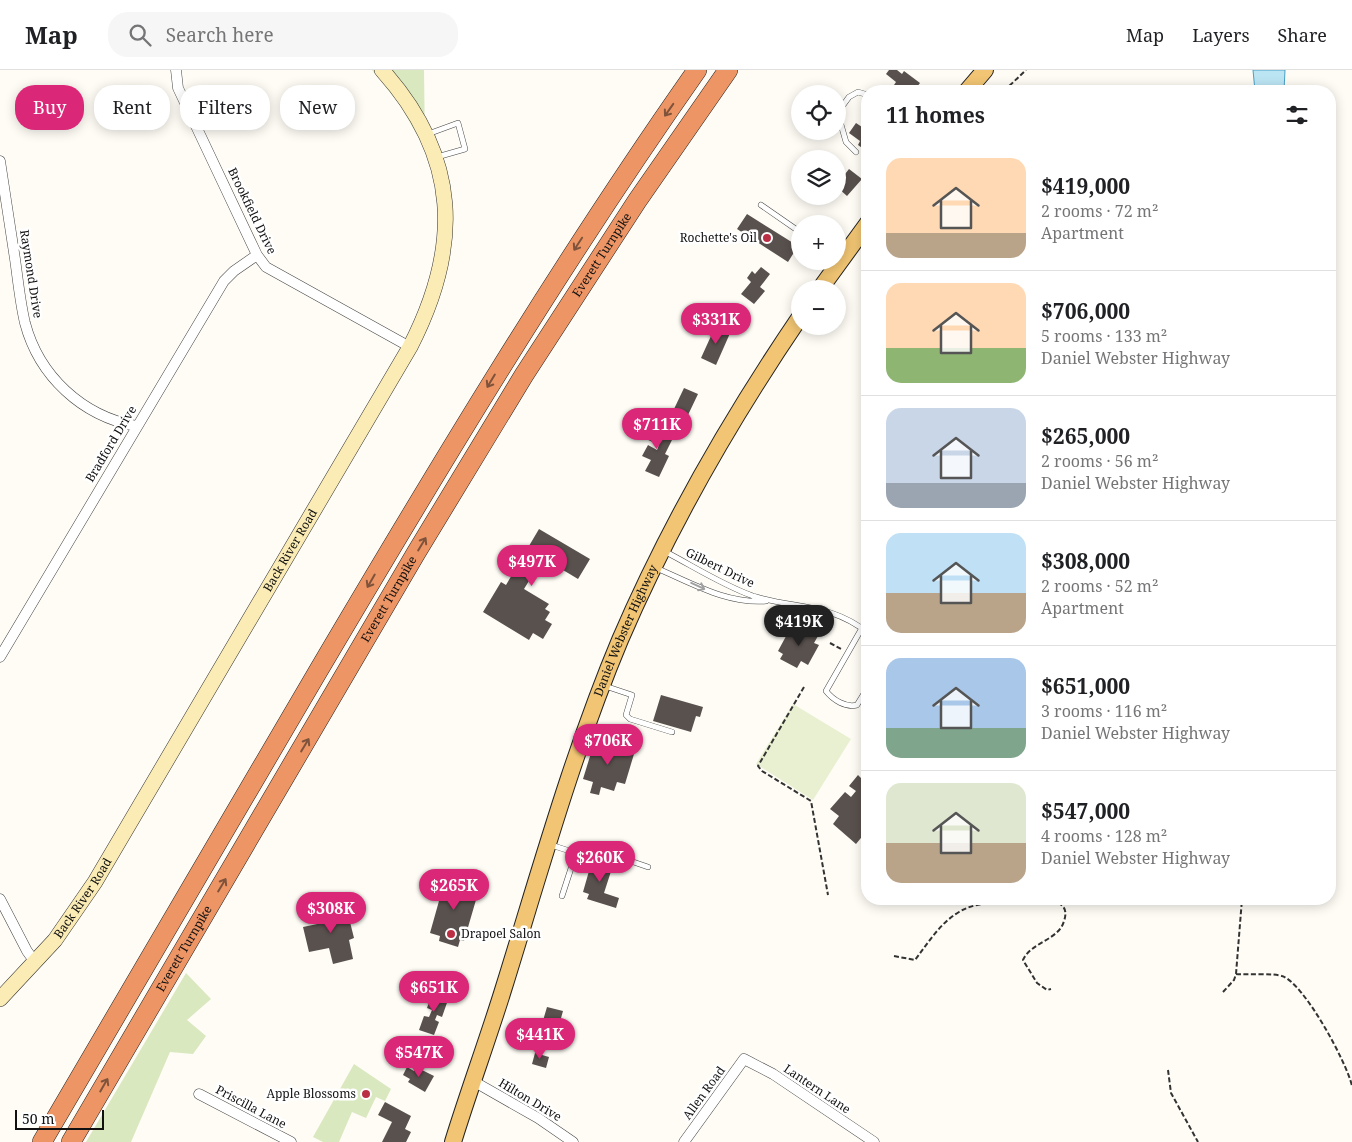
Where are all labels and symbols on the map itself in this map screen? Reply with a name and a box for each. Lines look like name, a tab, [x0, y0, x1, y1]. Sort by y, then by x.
one-way arrow	[664, 103, 674, 117]
street label: Brookfield Drive	[224, 165, 281, 257]
street label: Everett Turnpike	[568, 209, 635, 300]
street label: Raymond Drive	[16, 229, 47, 319]
place label: Rochette's Oil	[680, 229, 757, 246]
marker: Rochette's Oil	[761, 232, 773, 244]
one-way arrow	[573, 237, 583, 251]
pin: $331K	[681, 302, 751, 345]
one-way arrow	[485, 374, 495, 388]
street label: Bradford Drive	[81, 402, 140, 485]
pin: $711K	[622, 408, 692, 450]
street label: Back River Road	[259, 505, 321, 595]
one-way arrow	[418, 537, 428, 551]
pin: $497K	[497, 544, 567, 587]
street label: Gilbert Drive	[683, 544, 757, 592]
street label: Everett Turnpike	[357, 553, 420, 645]
street label: Daniel Webster Highway	[589, 562, 661, 699]
one-way arrow	[366, 573, 376, 587]
one-way arrow	[690, 582, 705, 592]
pin: $419K	[764, 604, 834, 647]
pin: $706K	[573, 724, 643, 766]
one-way arrow	[300, 738, 310, 752]
pin: $260K	[565, 840, 635, 883]
street label: Back River Road	[50, 854, 116, 942]
pin: $265K	[419, 868, 489, 911]
one-way arrow	[218, 878, 228, 892]
pin: $308K	[296, 892, 366, 934]
street label: Everett Turnpike	[152, 902, 216, 995]
place label: Drapoel Salon	[461, 925, 541, 942]
marker: Drapoel Salon	[445, 928, 457, 940]
pin: $651K	[399, 970, 469, 1013]
pin: $441K	[505, 1018, 575, 1060]
pin: $547K	[384, 1036, 454, 1078]
street label: Lantern Lane	[780, 1060, 854, 1117]
street label: Allen Road	[678, 1062, 729, 1123]
street label: Hilton Drive	[496, 1074, 565, 1125]
one-way arrow	[100, 1078, 110, 1092]
street label: Priscilla Lane	[213, 1081, 289, 1132]
place label: Apple Blossoms	[267, 1085, 356, 1102]
marker: Apple Blossoms	[360, 1088, 372, 1100]
scale bar	[15, 1107, 104, 1130]

